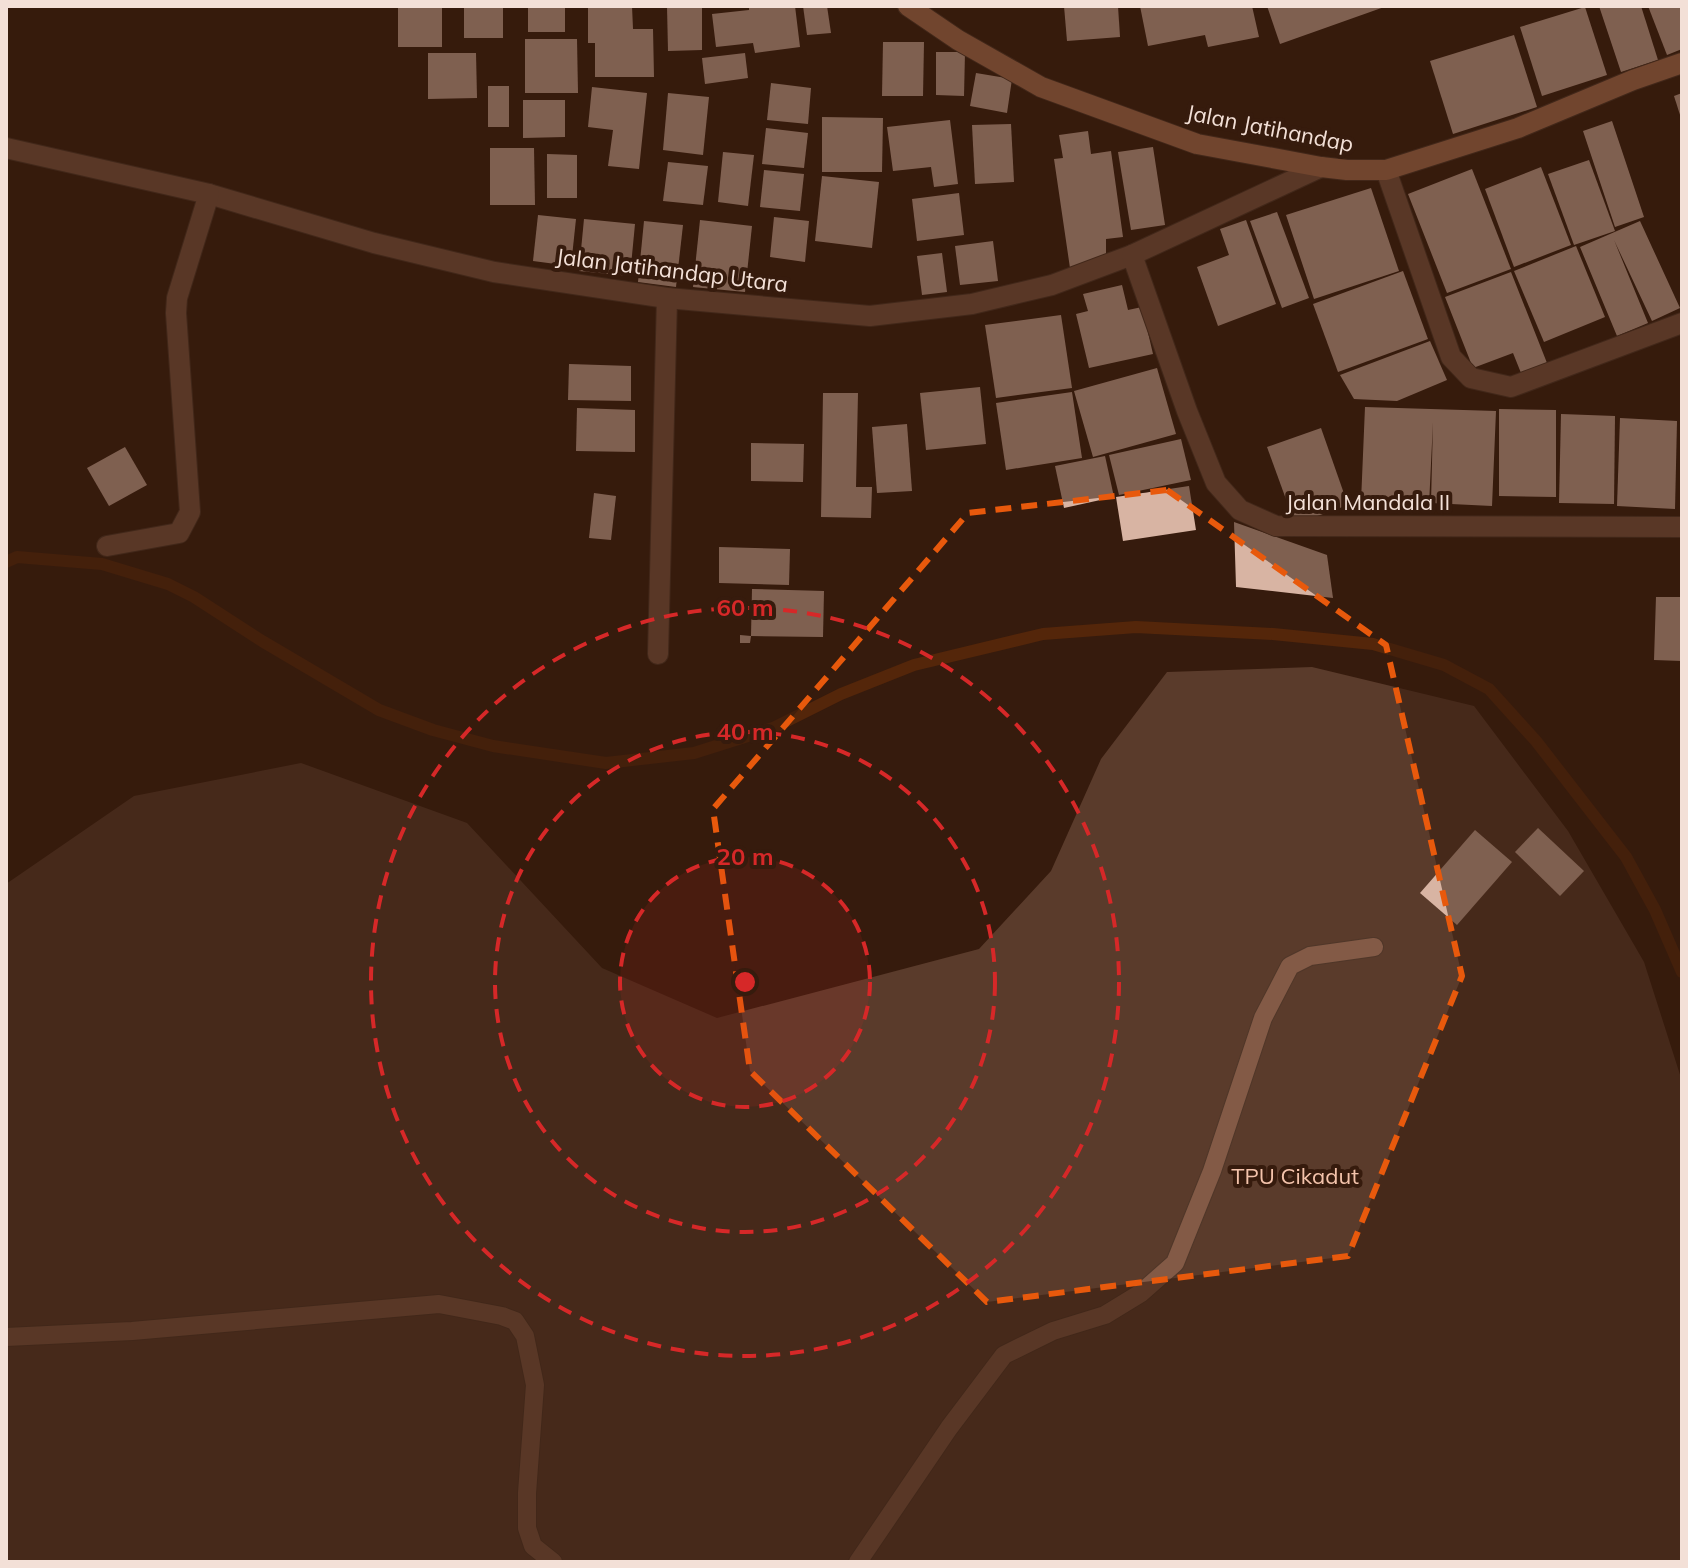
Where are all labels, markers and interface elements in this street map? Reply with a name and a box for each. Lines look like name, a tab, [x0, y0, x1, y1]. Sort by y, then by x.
street label: Jalan Jatihandap	[1184, 98, 1356, 158]
street label: Jalan Jatihandap Utara	[555, 242, 789, 298]
street label: Jalan Mandala II	[1286, 488, 1450, 516]
text: 60 m	[717, 592, 773, 622]
text: 40 m	[717, 716, 773, 746]
text: 20 m	[717, 841, 773, 871]
centre of rings	[731, 968, 759, 996]
park label: TPU Cikadut	[1231, 1162, 1359, 1190]

